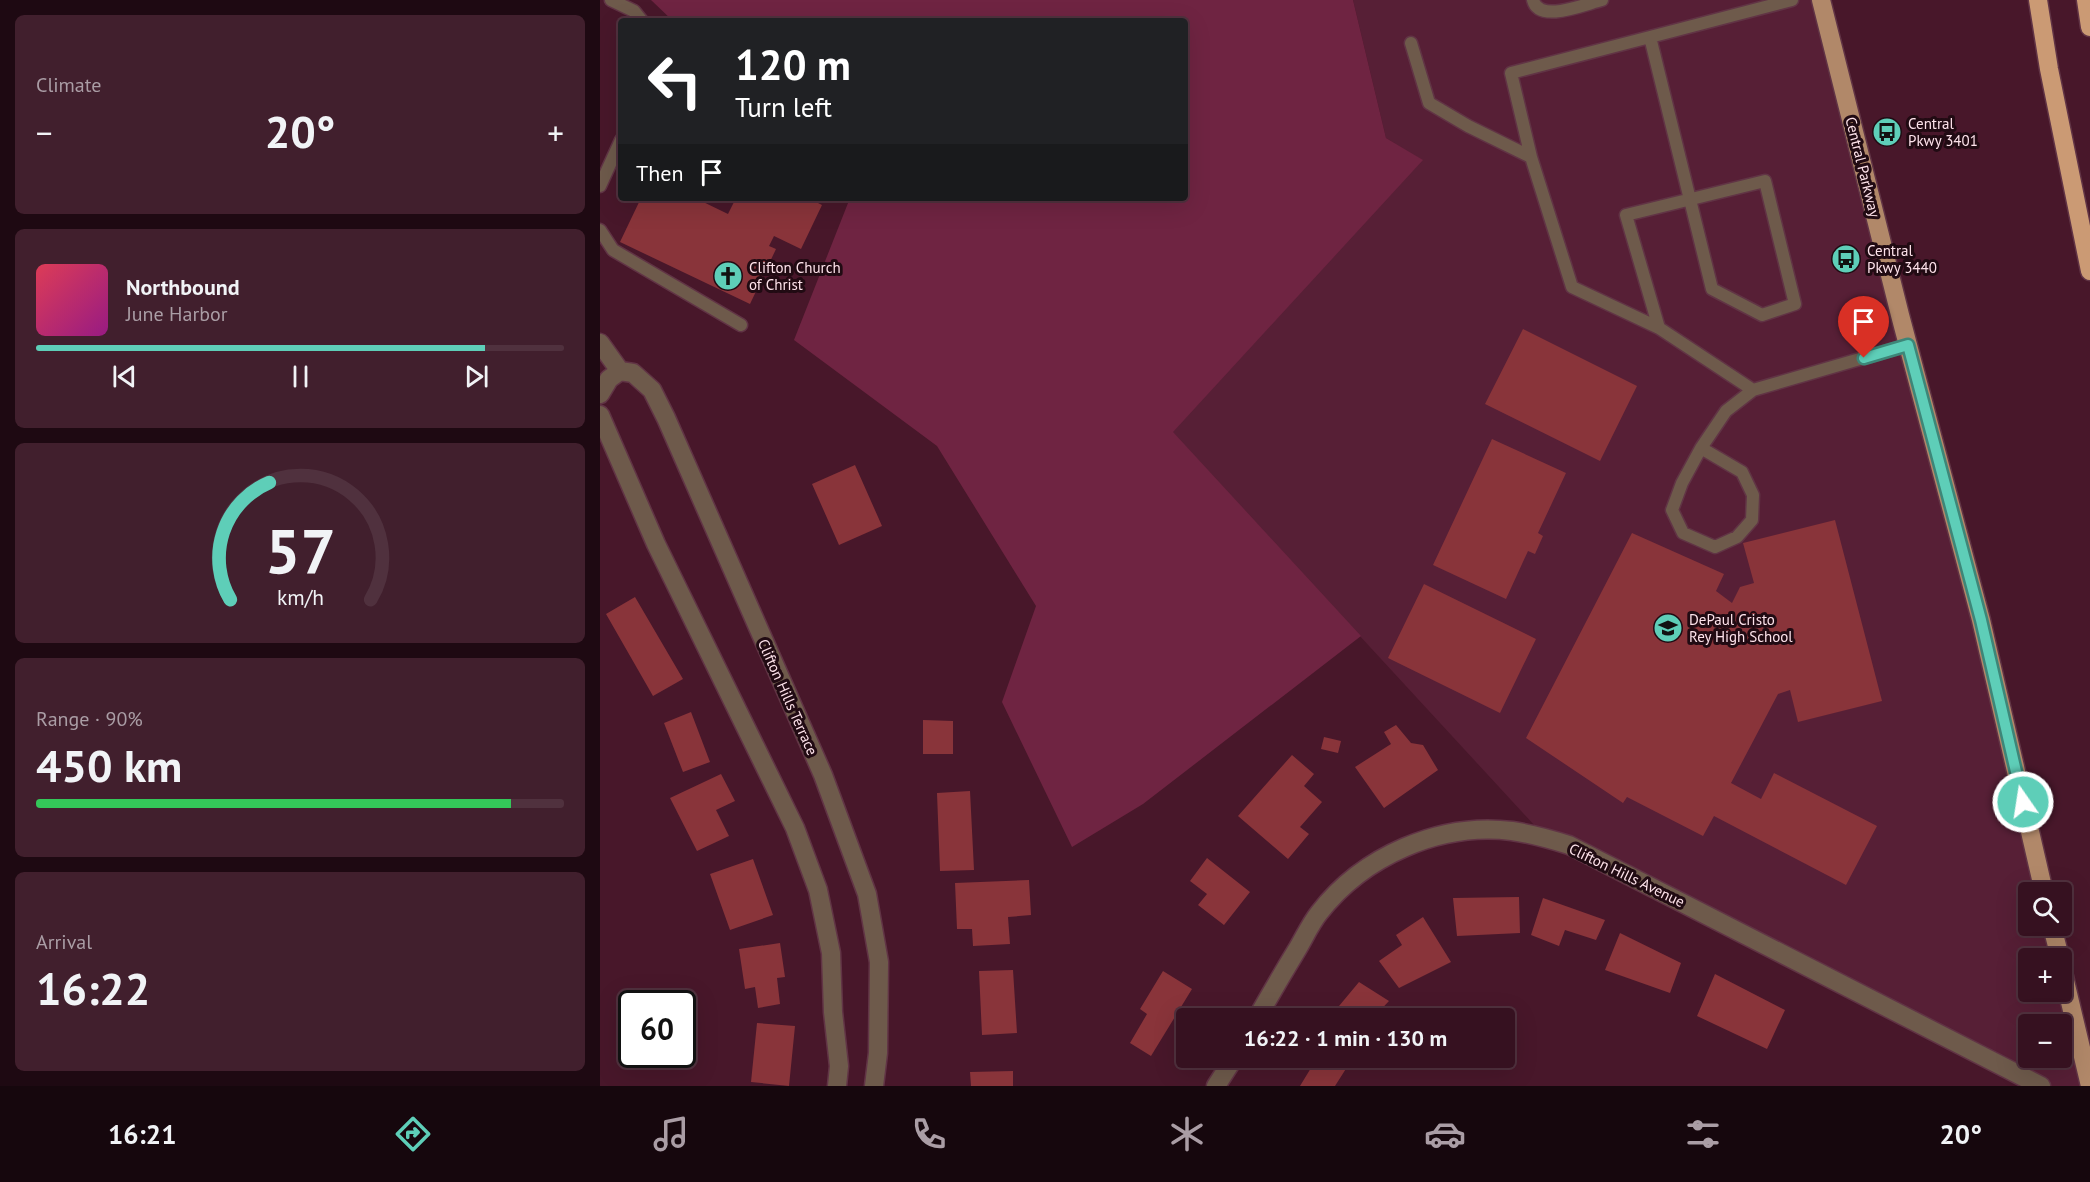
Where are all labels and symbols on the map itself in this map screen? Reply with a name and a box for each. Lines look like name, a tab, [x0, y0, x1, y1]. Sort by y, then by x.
place label: Central Pkwy 3401	[1908, 114, 1978, 150]
street label: Central Parkway	[1841, 115, 1885, 219]
bus stop icon: Central Pkwy 3401	[1871, 116, 1903, 148]
place label: Central Pkwy 3440	[1867, 241, 1937, 277]
bus stop icon: Central Pkwy 3440	[1830, 243, 1862, 275]
place label: Clifton Church of Christ	[749, 258, 841, 294]
church icon: Clifton Church of Christ	[712, 260, 744, 292]
pin	[1838, 296, 1889, 358]
place label: DePaul Cristo Rey High School	[1689, 610, 1793, 646]
school or university icon: DePaul Cristo Rey High School	[1652, 612, 1684, 644]
street label: Clifton Hills Terrace	[754, 636, 822, 758]
position arrow	[1991, 770, 2055, 834]
street label: Clifton Hills Avenue	[1566, 839, 1688, 911]
speed limit sign: 60	[618, 990, 696, 1068]

